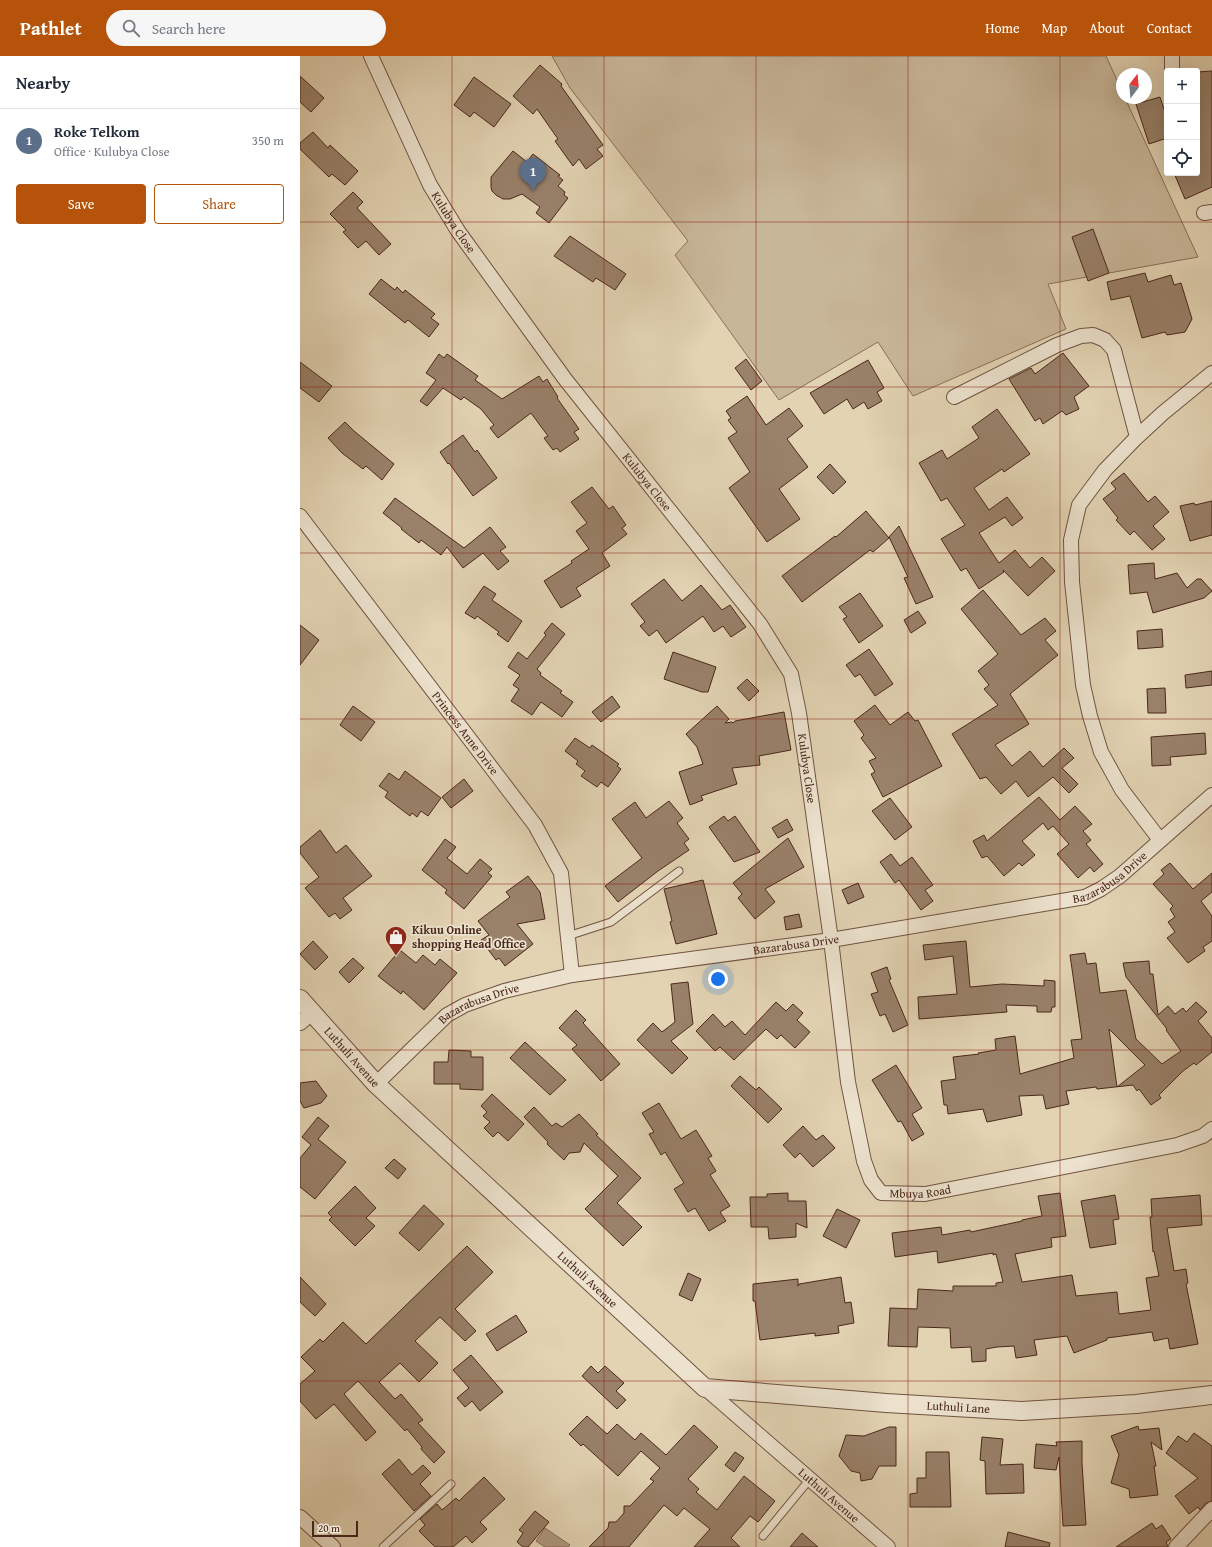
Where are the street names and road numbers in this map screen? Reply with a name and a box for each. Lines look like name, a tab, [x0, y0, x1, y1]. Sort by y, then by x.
street label: Kulubya Close	[428, 188, 480, 257]
street label: Kulubya Close	[619, 449, 676, 515]
street label: Princess Anne Drive	[428, 688, 503, 779]
street label: Kulubya Close	[794, 732, 821, 805]
street label: Bazarabusa Drive	[1071, 847, 1151, 907]
street label: Bazarabusa Drive	[752, 930, 841, 958]
street label: Bazarabusa Drive	[434, 979, 521, 1027]
street label: Luthuli Avenue	[321, 1023, 384, 1091]
street label: Mbuya Road	[889, 1180, 953, 1202]
street label: Luthuli Avenue	[554, 1247, 622, 1311]
street label: Luthuli Lane	[926, 1396, 991, 1417]
street label: Luthuli Avenue	[795, 1464, 864, 1527]

